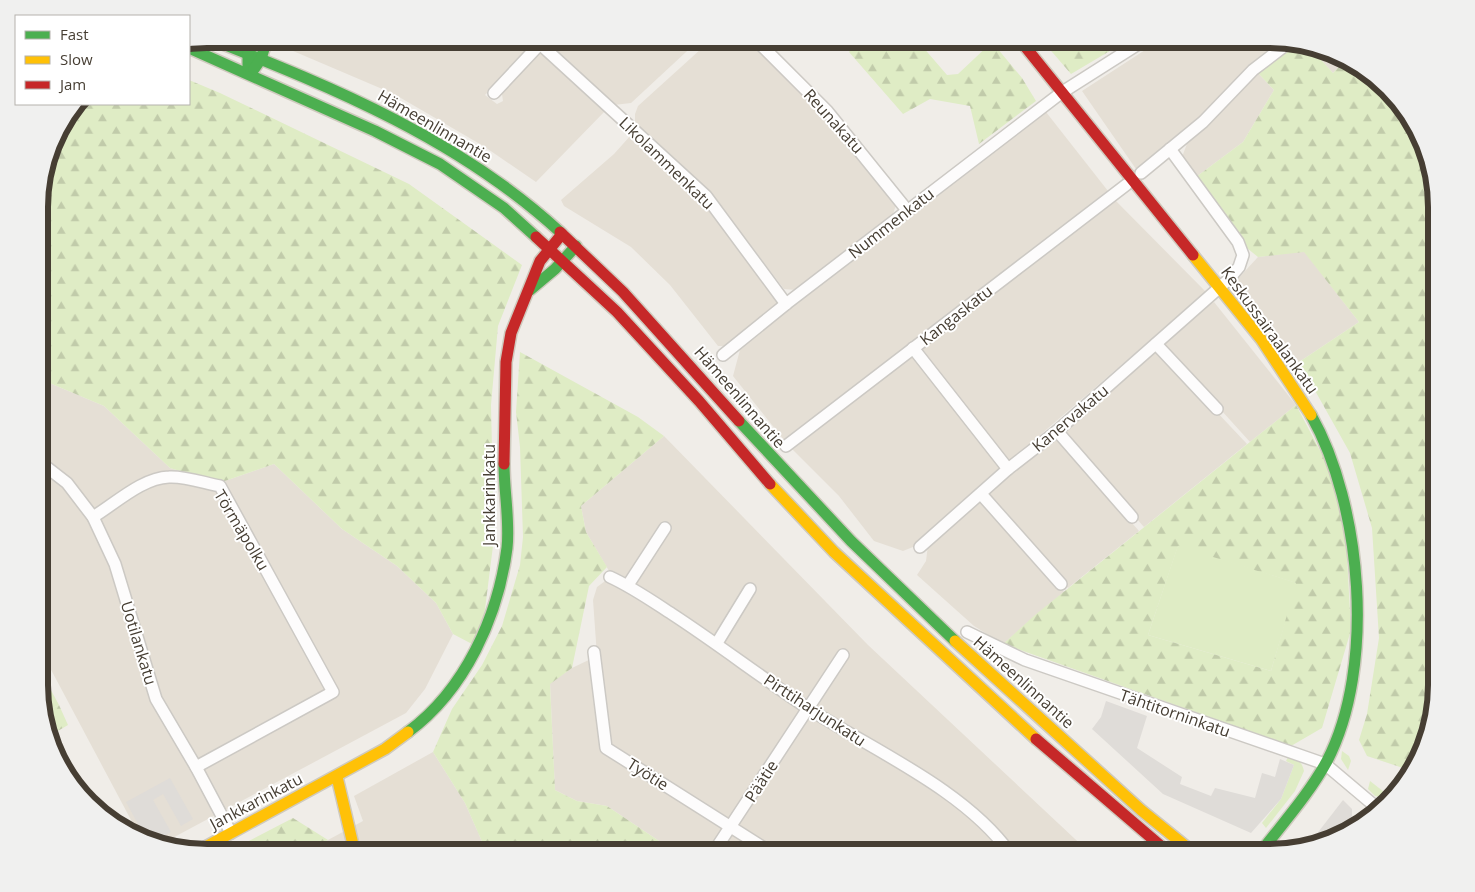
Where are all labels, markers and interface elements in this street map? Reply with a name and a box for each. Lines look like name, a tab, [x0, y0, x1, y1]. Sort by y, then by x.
legend	[15, 15, 190, 105]
text: Fast	[60, 24, 89, 44]
text: Slow	[60, 49, 93, 69]
text: Jam	[58, 74, 86, 94]
street label: Hämeenlinnantie	[374, 84, 496, 168]
street label: Reunakatu	[799, 84, 869, 158]
street label: Likolammenkatu	[615, 112, 719, 214]
street label: Nummenkatu	[844, 183, 938, 263]
street label: Keskussairaalankatu	[1216, 262, 1324, 398]
street label: Kangaskatu	[915, 280, 997, 350]
street label: Hämeenlinnantie	[690, 341, 790, 453]
street label: Kanervakatu	[1027, 379, 1113, 457]
street label: Jankkarinkatu	[478, 444, 500, 548]
street label: Törmäpolku	[209, 486, 275, 574]
street label: Uotilankatu	[116, 598, 162, 688]
street label: Hämeenlinnantie	[969, 631, 1079, 733]
street label: Pirttiharjunkatu	[760, 669, 870, 751]
street label: Tähtitorninkatu	[1117, 684, 1233, 742]
street label: Työtie	[623, 753, 673, 795]
street label: Päätie	[739, 756, 783, 806]
street label: Jankkarinkatu	[204, 767, 306, 836]

